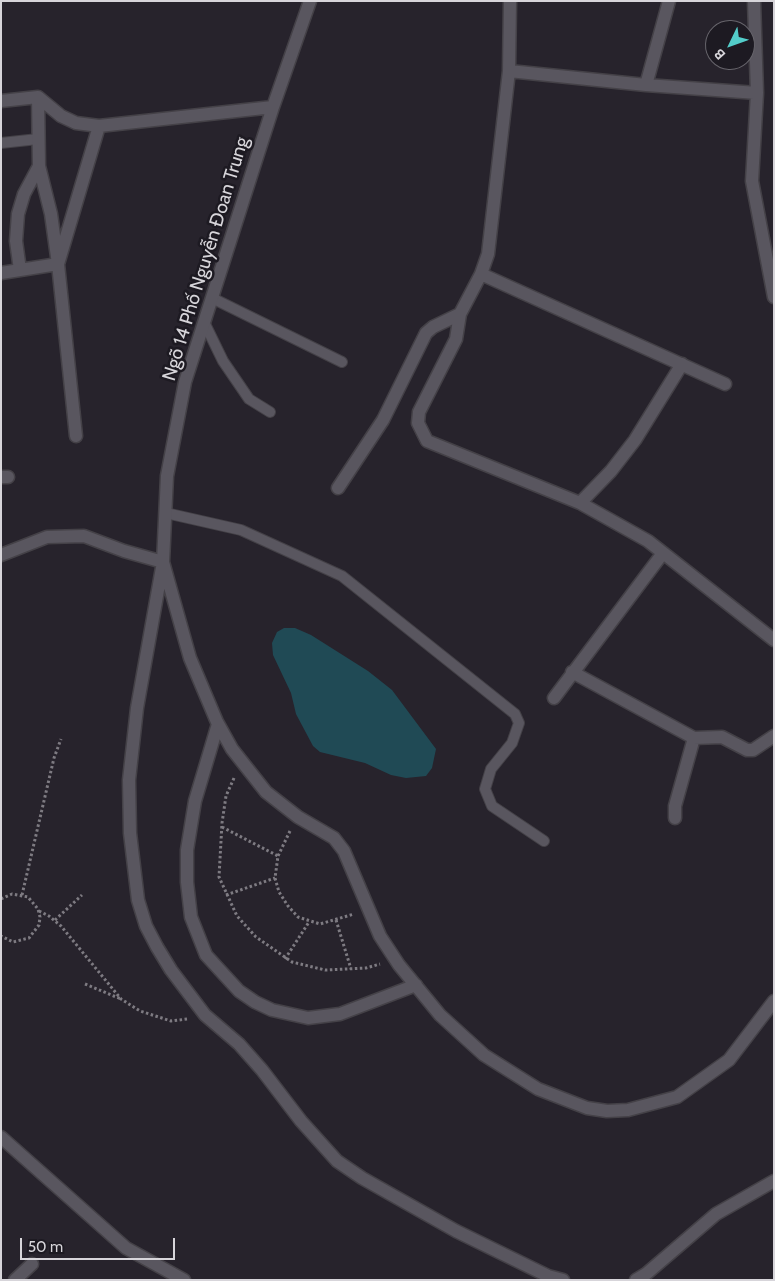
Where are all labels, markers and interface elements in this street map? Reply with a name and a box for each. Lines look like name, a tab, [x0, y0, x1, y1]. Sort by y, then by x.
north arrow	[705, 20, 755, 70]
text: B	[710, 45, 729, 64]
street label: Ngõ 14 Phố Nguyễn Đoan Trung	[158, 134, 254, 384]
scale bar	[22, 1228, 178, 1260]
text: 50 m	[28, 1238, 63, 1256]

